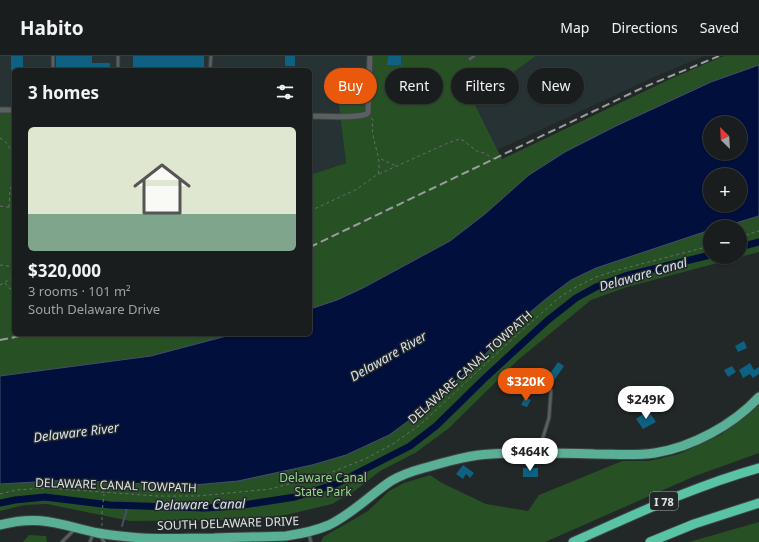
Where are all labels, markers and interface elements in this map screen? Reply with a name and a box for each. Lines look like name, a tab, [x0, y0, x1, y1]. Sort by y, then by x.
text: Habito	[20, 15, 84, 41]
text: Map	[560, 18, 589, 37]
text: Directions	[611, 18, 678, 37]
text: Saved	[700, 18, 739, 37]
chip: Buy	[324, 68, 377, 104]
chip: Rent	[385, 68, 443, 104]
chip: Filters	[451, 68, 519, 104]
chip: New	[527, 68, 584, 104]
text: 3 homes	[28, 81, 99, 104]
icon: filters	[274, 81, 296, 103]
north arrow	[703, 116, 747, 160]
map controls	[703, 116, 747, 264]
icon: home	[126, 153, 198, 225]
button: +	[703, 168, 747, 212]
button: −	[703, 220, 747, 264]
water label: Delaware Canal	[597, 253, 690, 295]
text: $320,000	[28, 259, 101, 282]
text: 3 rooms · 101 m²	[28, 282, 131, 300]
text: South Delaware Drive	[28, 300, 160, 318]
street label: DELAWARE CANAL TOWPATH	[404, 307, 536, 427]
water label: Delaware River	[346, 326, 430, 385]
pin: $320K	[498, 368, 554, 402]
text: $320K	[507, 372, 545, 390]
pin: $249K	[618, 386, 674, 420]
text: $249K	[627, 390, 665, 408]
water label: Delaware River	[32, 418, 121, 446]
pin: $464K	[502, 438, 558, 472]
text: $464K	[511, 442, 549, 460]
park label: Delaware Canal State Park	[279, 469, 367, 500]
street label: DELAWARE CANAL TOWPATH	[35, 474, 197, 496]
road number: I 78	[650, 492, 678, 510]
water label: Delaware Canal	[154, 494, 246, 514]
street label: SOUTH DELAWARE DRIVE	[157, 512, 299, 534]

